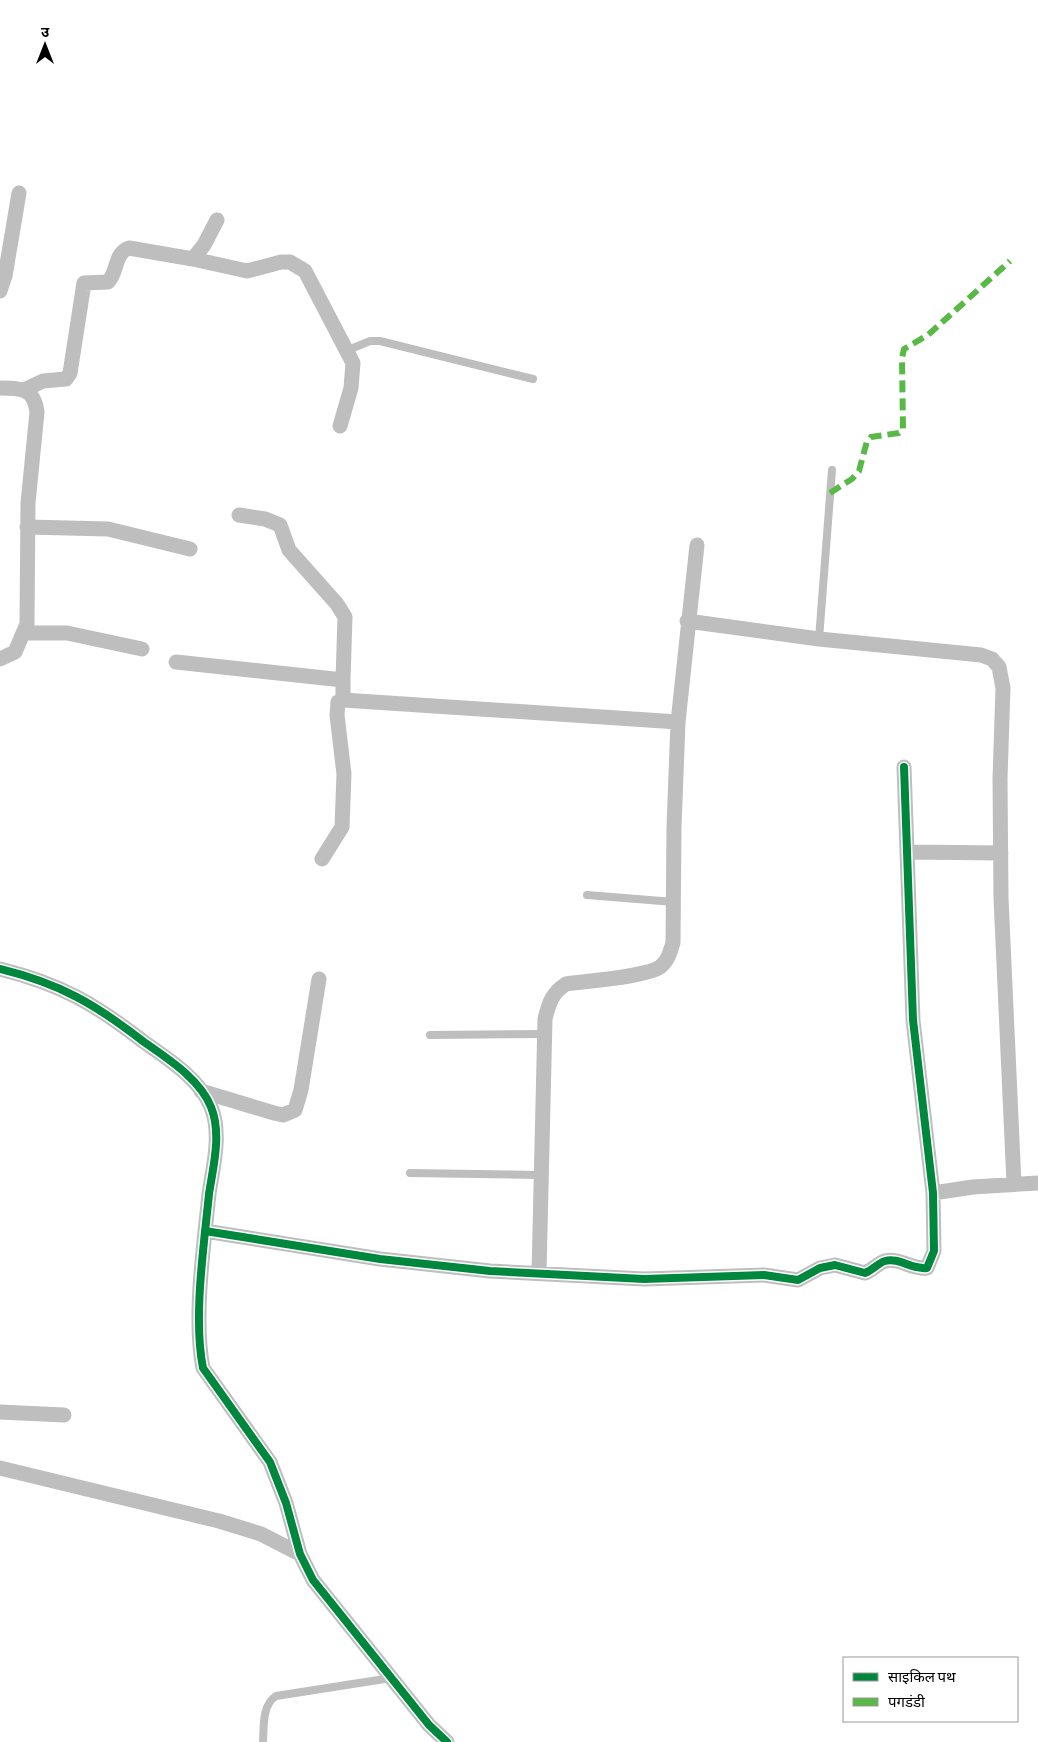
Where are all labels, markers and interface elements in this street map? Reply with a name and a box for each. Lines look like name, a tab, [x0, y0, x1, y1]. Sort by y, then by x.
north arrow	[20, 20, 70, 70]
text: उ	[41, 26, 50, 40]
legend	[843, 1657, 1018, 1722]
text: साइकिल पथ	[888, 1669, 956, 1685]
text: पगडंडी	[888, 1694, 926, 1710]

